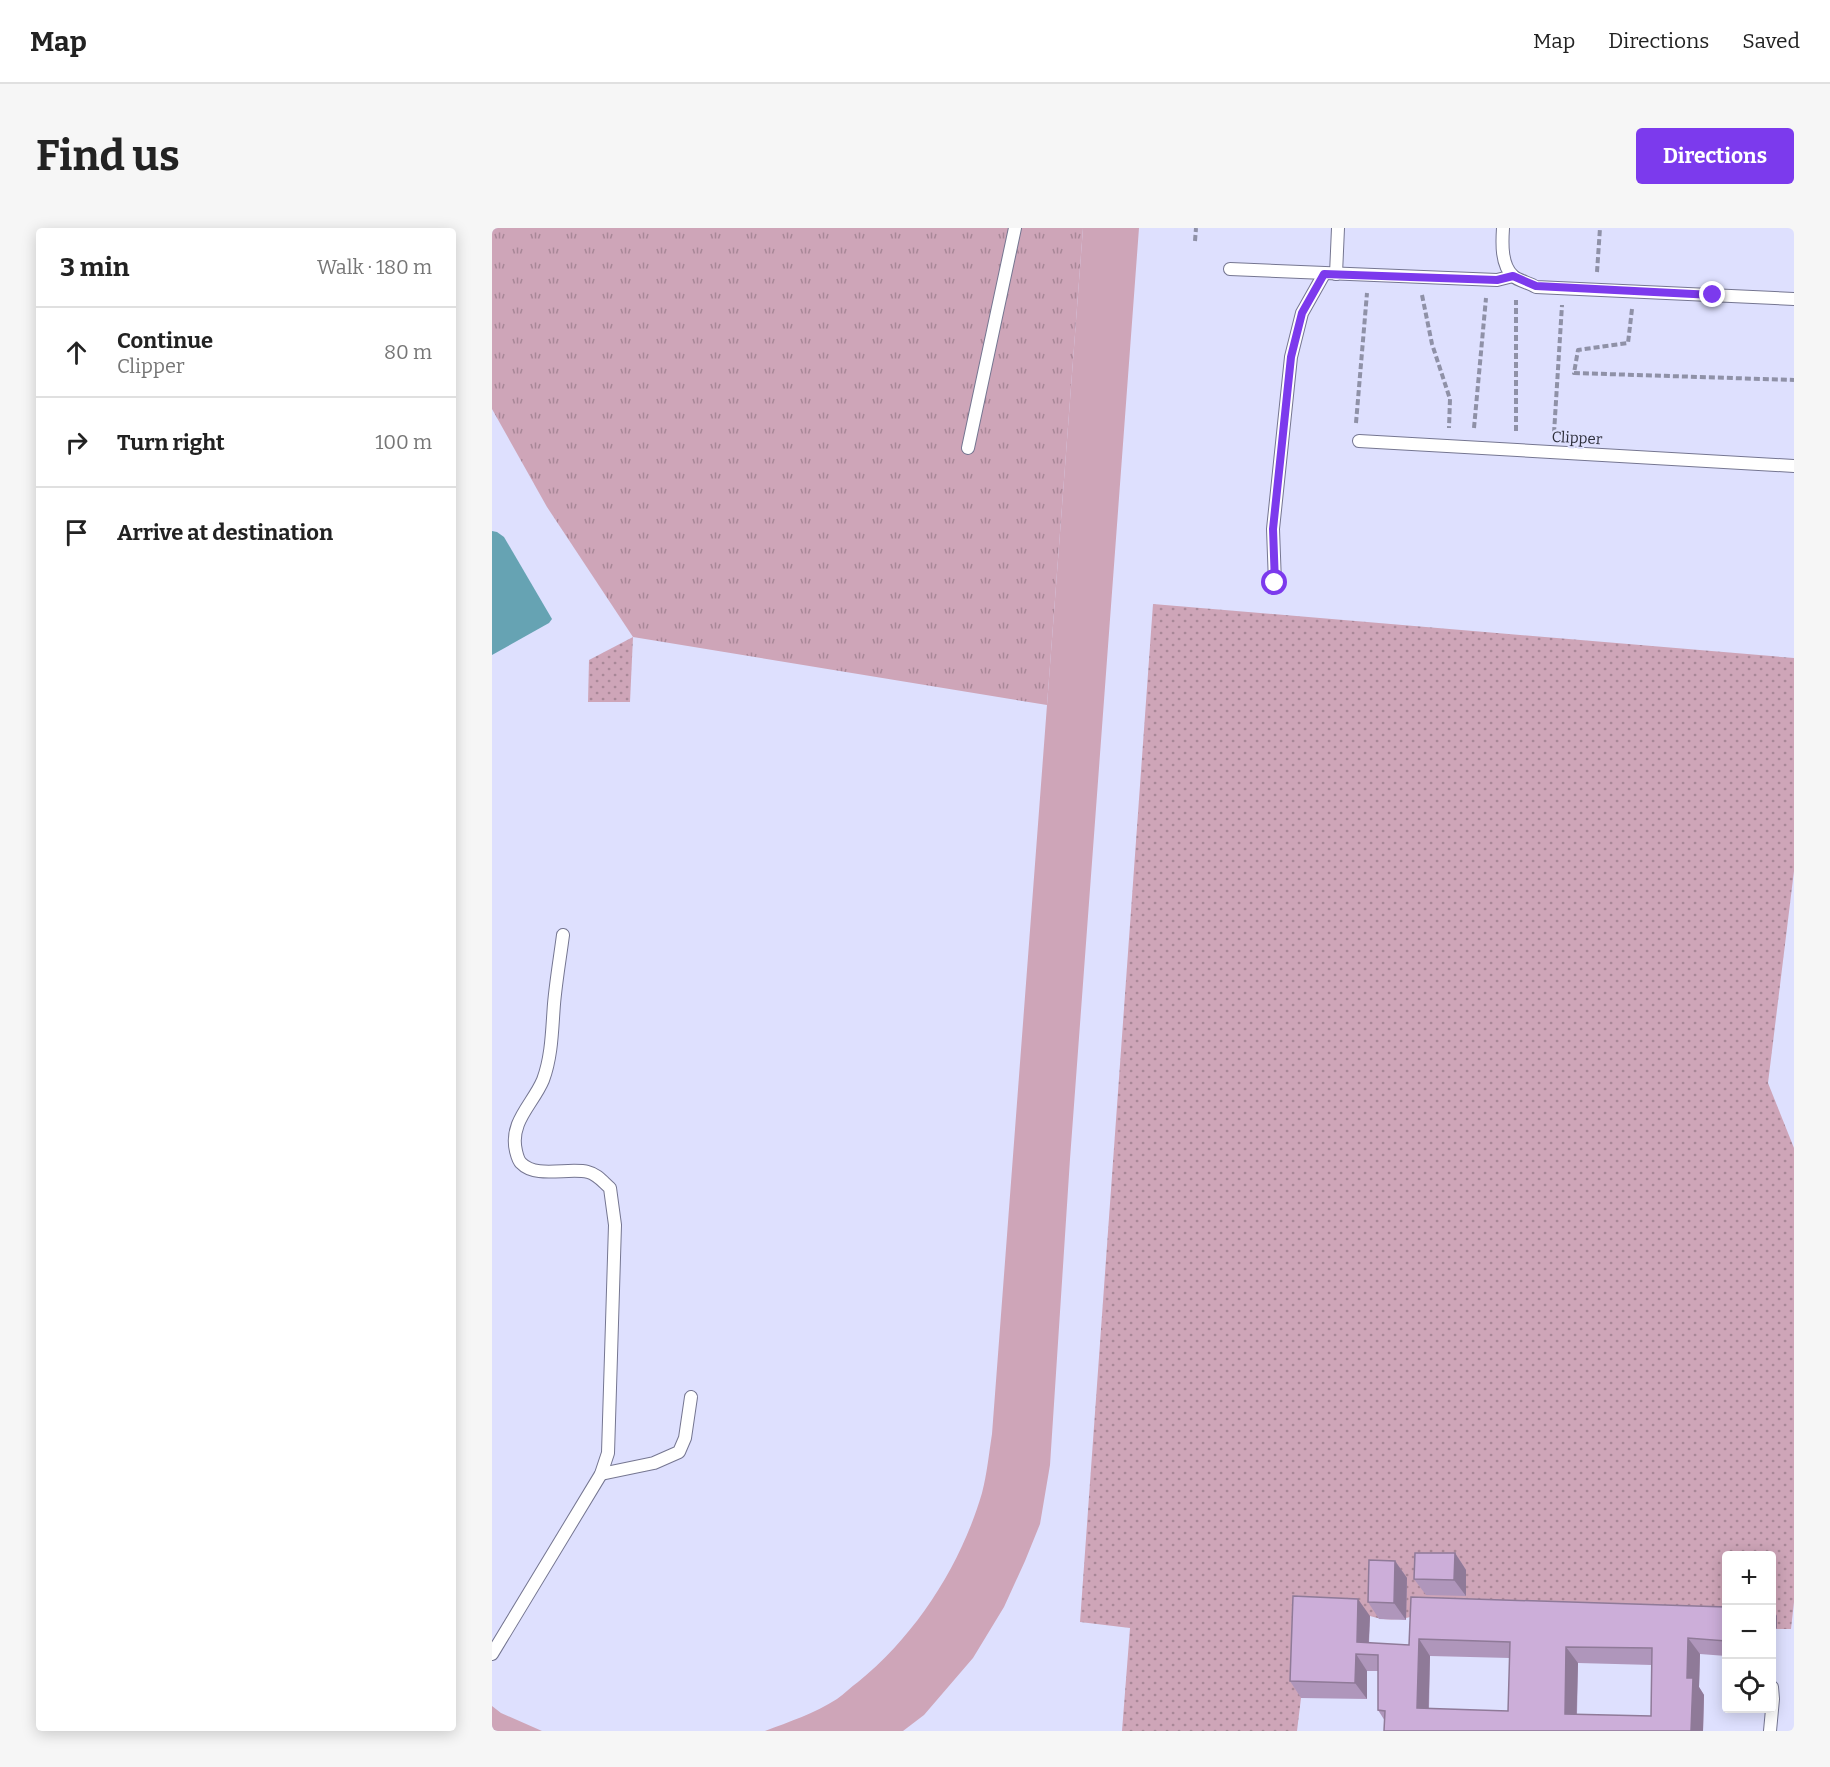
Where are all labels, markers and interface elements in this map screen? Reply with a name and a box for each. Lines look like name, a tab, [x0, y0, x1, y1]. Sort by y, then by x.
text: Map	[30, 25, 87, 58]
text: Map	[1533, 28, 1575, 54]
text: Directions	[1608, 28, 1709, 54]
text: Saved	[1742, 28, 1800, 54]
button: Directions	[1636, 128, 1794, 184]
text: Find us	[36, 131, 180, 181]
text: 3 min	[60, 252, 129, 283]
text: Walk · 180 m	[317, 255, 432, 279]
route end	[1699, 281, 1725, 307]
text: Continue	[117, 327, 213, 354]
icon: ahead	[60, 336, 93, 369]
text: 80 m	[384, 340, 432, 364]
text: Clipper	[117, 354, 185, 378]
icon: right	[60, 426, 93, 459]
street label: Clipper	[1551, 428, 1603, 448]
text: Turn right	[117, 429, 225, 456]
text: 100 m	[375, 430, 432, 454]
icon: arrive	[60, 516, 93, 549]
text: Arrive at destination	[117, 519, 333, 546]
route start	[1261, 569, 1287, 595]
map controls	[1722, 1551, 1776, 1713]
button: +	[1722, 1551, 1776, 1605]
button: −	[1722, 1605, 1776, 1659]
button: locate	[1722, 1659, 1776, 1713]

